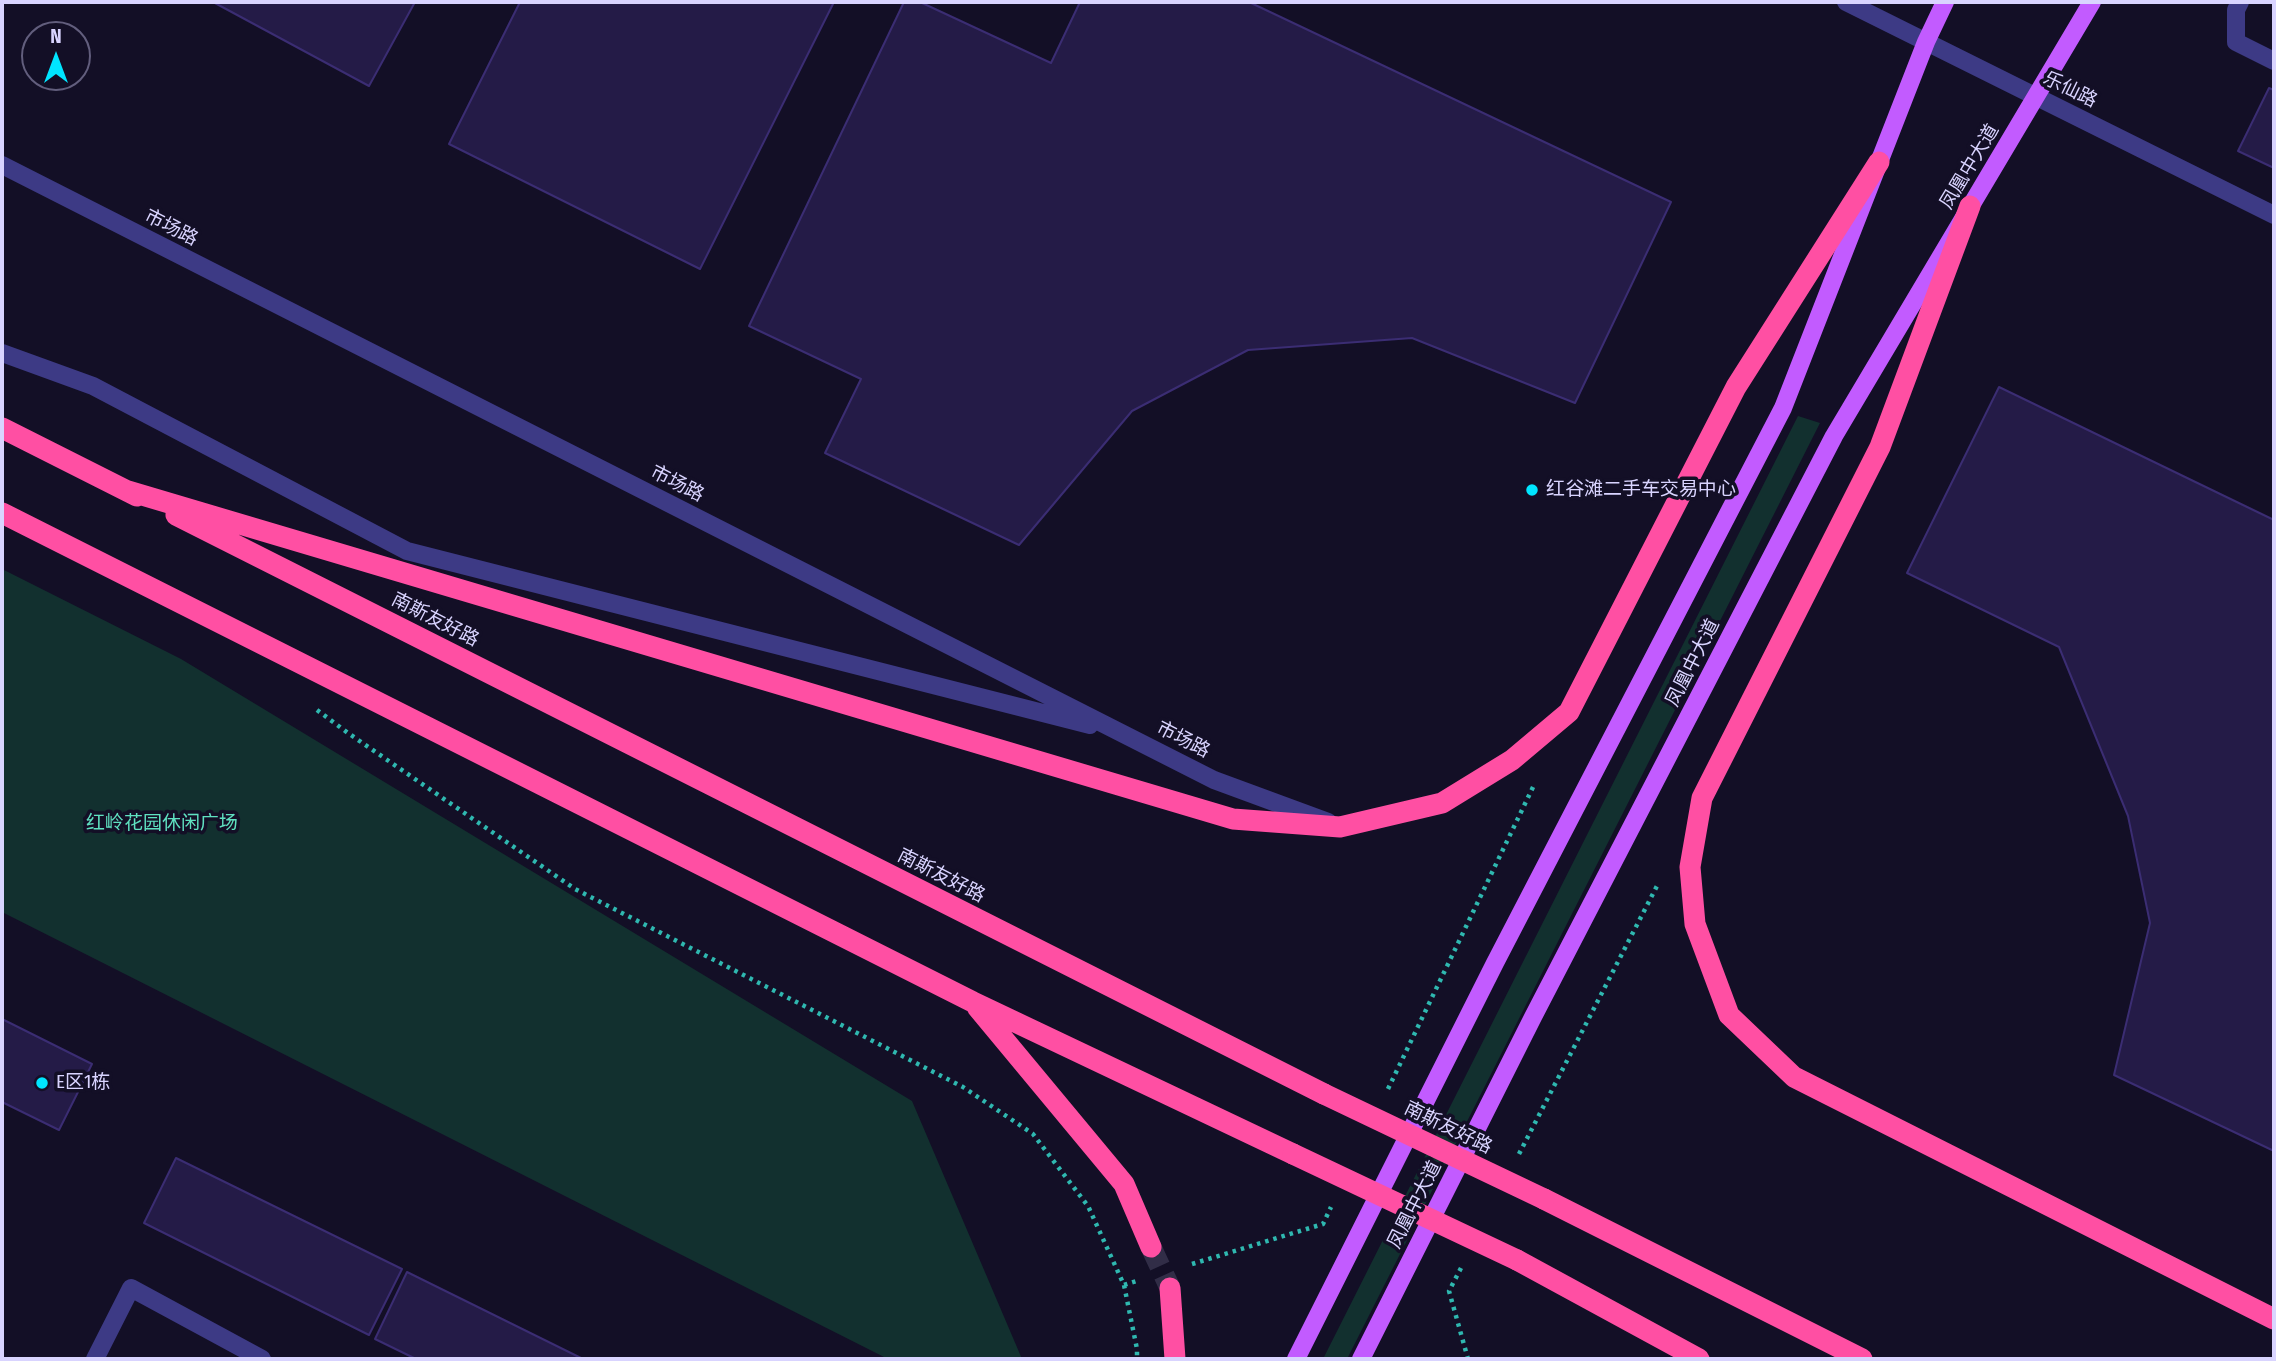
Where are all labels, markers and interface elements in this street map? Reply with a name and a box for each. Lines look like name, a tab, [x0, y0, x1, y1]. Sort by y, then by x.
north arrow	[21, 21, 91, 91]
text: N	[50, 25, 62, 48]
street label: 乐仙路	[2039, 67, 2101, 113]
street label: 凤凰中大道	[1936, 120, 2004, 214]
street label: 市场路	[140, 205, 202, 251]
street label: 市场路	[646, 461, 708, 507]
place label: 红谷滩二手车交易中心	[1546, 479, 1736, 501]
marker: 红谷滩二手车交易中心	[1524, 482, 1540, 498]
street label: 南斯友好路	[388, 588, 482, 652]
street label: 凤凰中大道	[1661, 616, 1725, 710]
street label: 市场路	[1152, 717, 1214, 763]
park label: 红岭花园休闲广场	[86, 813, 238, 835]
street label: 南斯友好路	[894, 844, 988, 908]
place label: E区1栋	[56, 1072, 110, 1094]
marker: E区1栋	[34, 1075, 50, 1091]
street label: 南斯友好路	[1400, 1097, 1496, 1159]
street label: 凤凰中大道	[1383, 1158, 1447, 1252]

